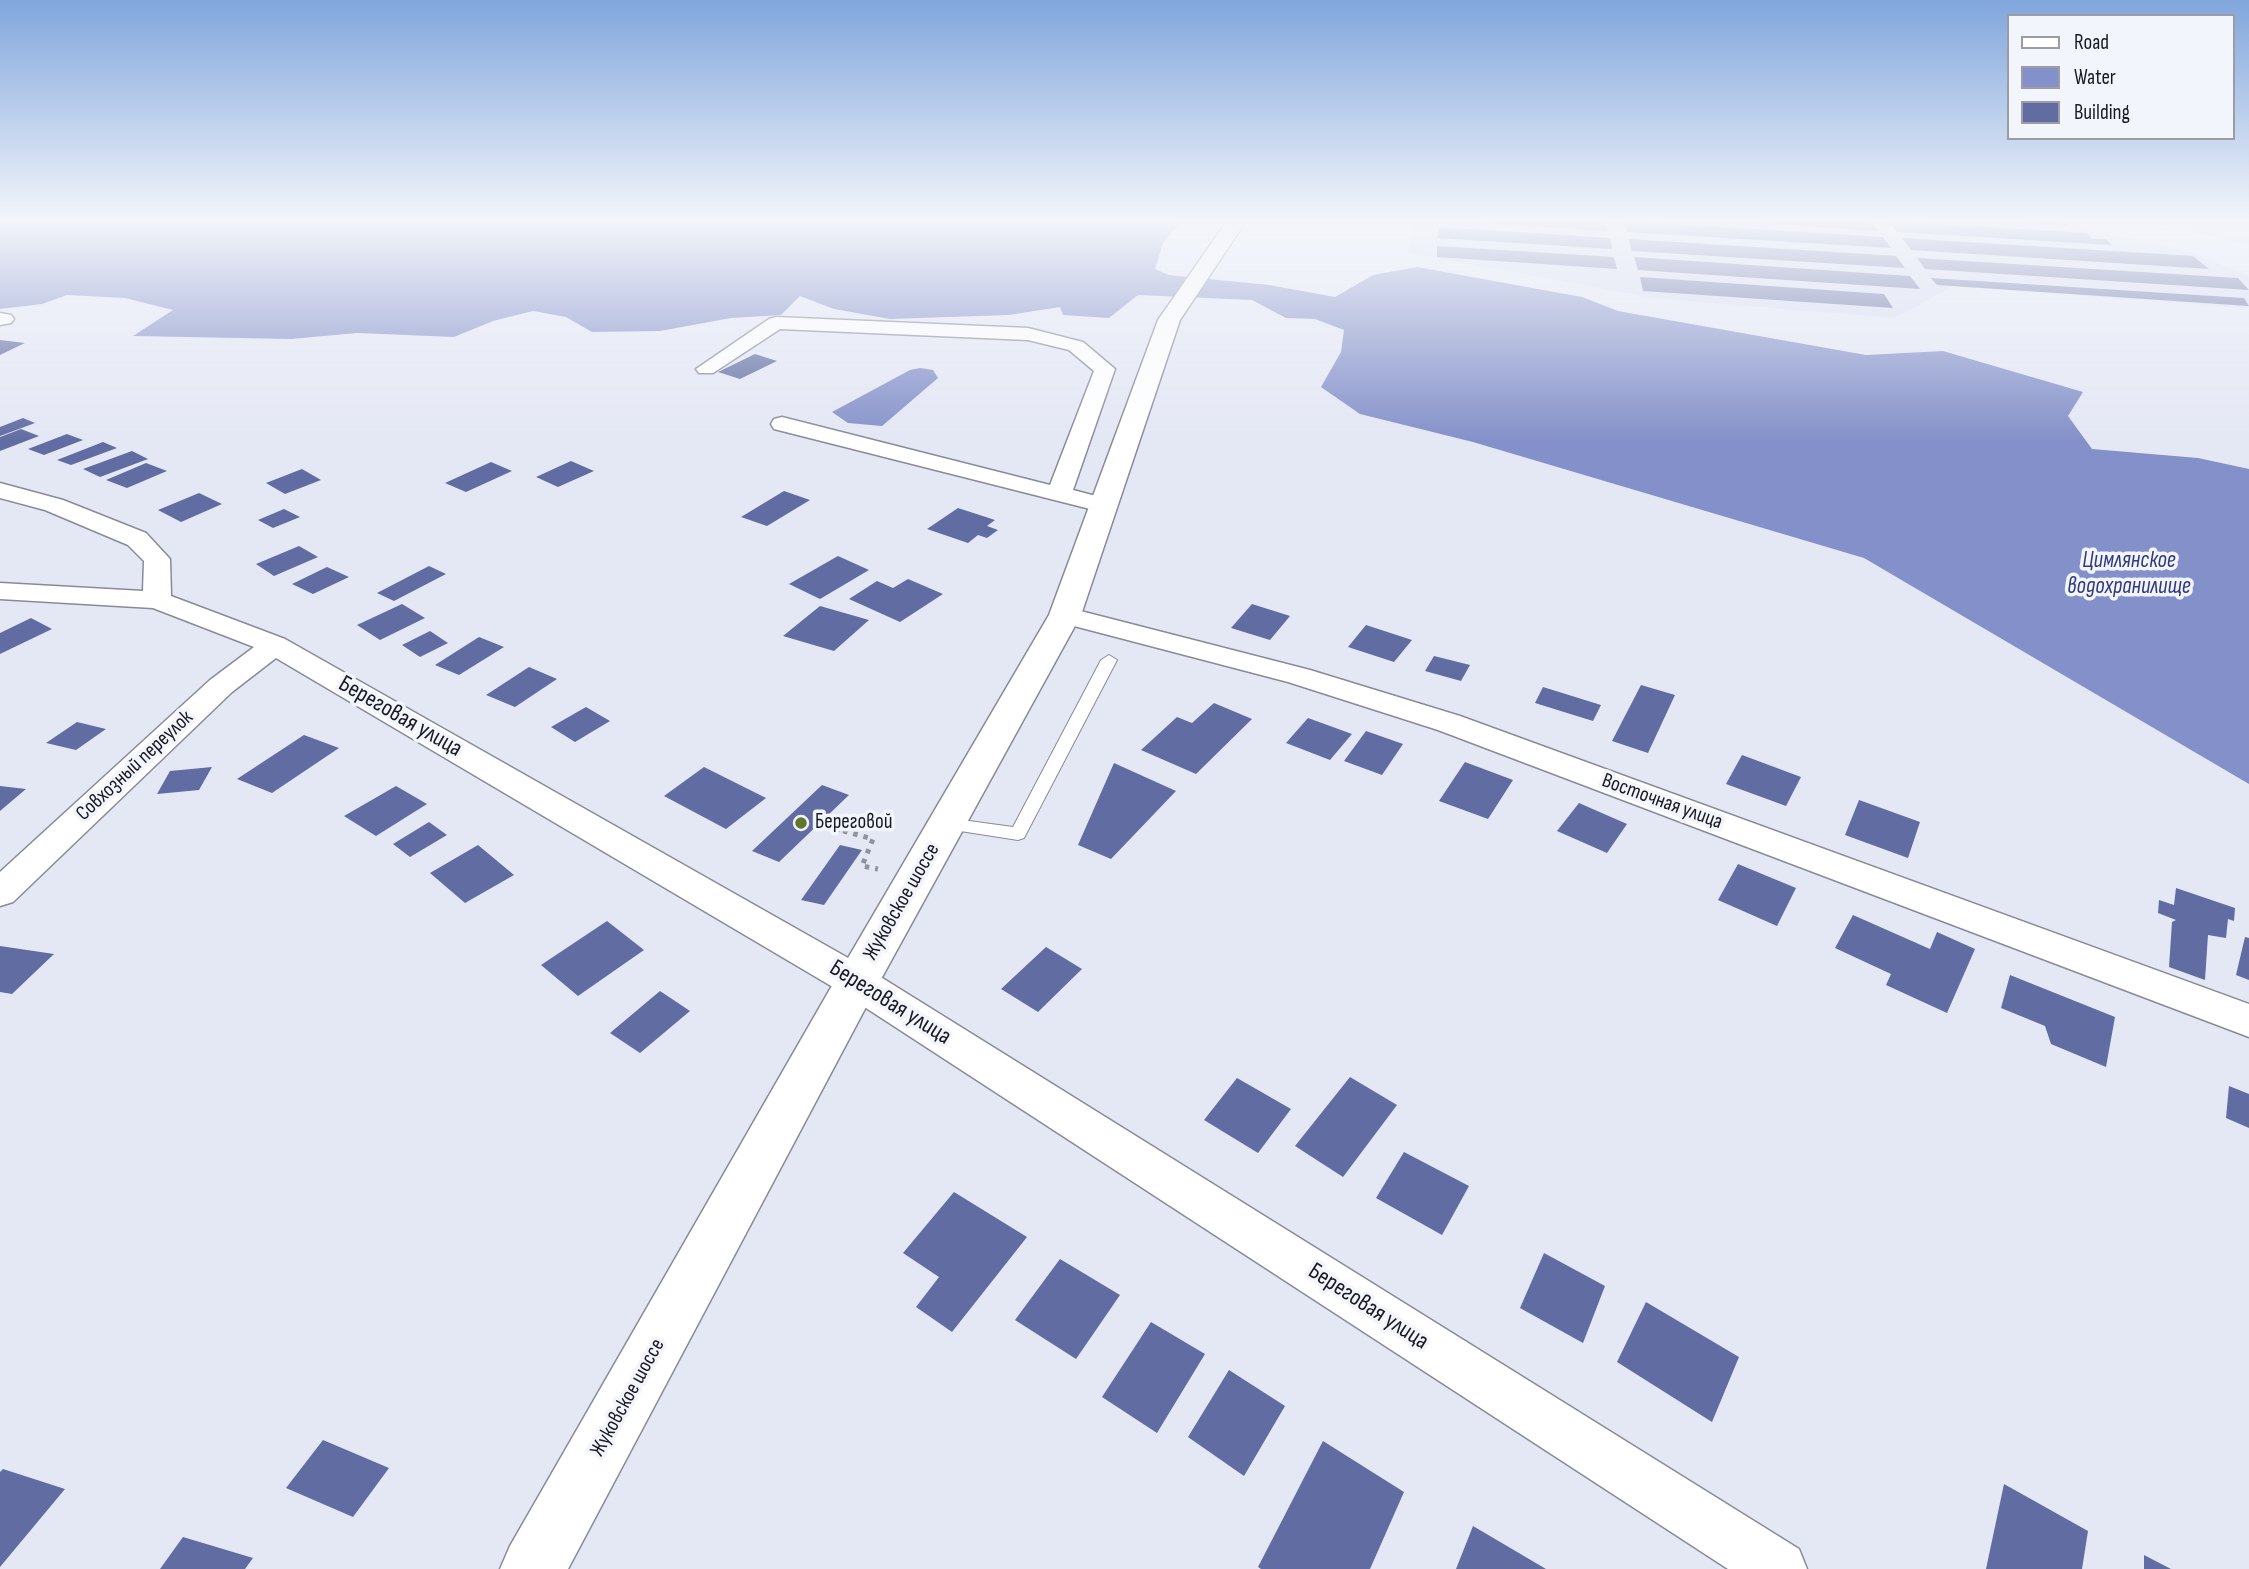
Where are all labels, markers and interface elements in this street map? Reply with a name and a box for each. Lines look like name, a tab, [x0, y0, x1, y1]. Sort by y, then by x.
legend	[2008, 14, 2235, 140]
text: Road	[2074, 30, 2109, 55]
text: Water	[2074, 65, 2116, 90]
text: Building	[2074, 100, 2130, 125]
water label: Цимлянское водохранилище	[2067, 547, 2191, 601]
street label: Береговая улица	[333, 670, 467, 764]
street label: Совхозный переулок	[71, 705, 199, 827]
street label: Восточная улица	[1598, 769, 1726, 835]
place label: Береговой	[815, 810, 892, 836]
marker: Береговой	[793, 815, 809, 831]
street label: Жуковское шоссе	[858, 839, 946, 965]
street label: Береговая улица	[824, 954, 956, 1052]
street label: Береговая улица	[1302, 1257, 1434, 1357]
street label: Жуковское шоссе	[585, 1335, 671, 1461]

